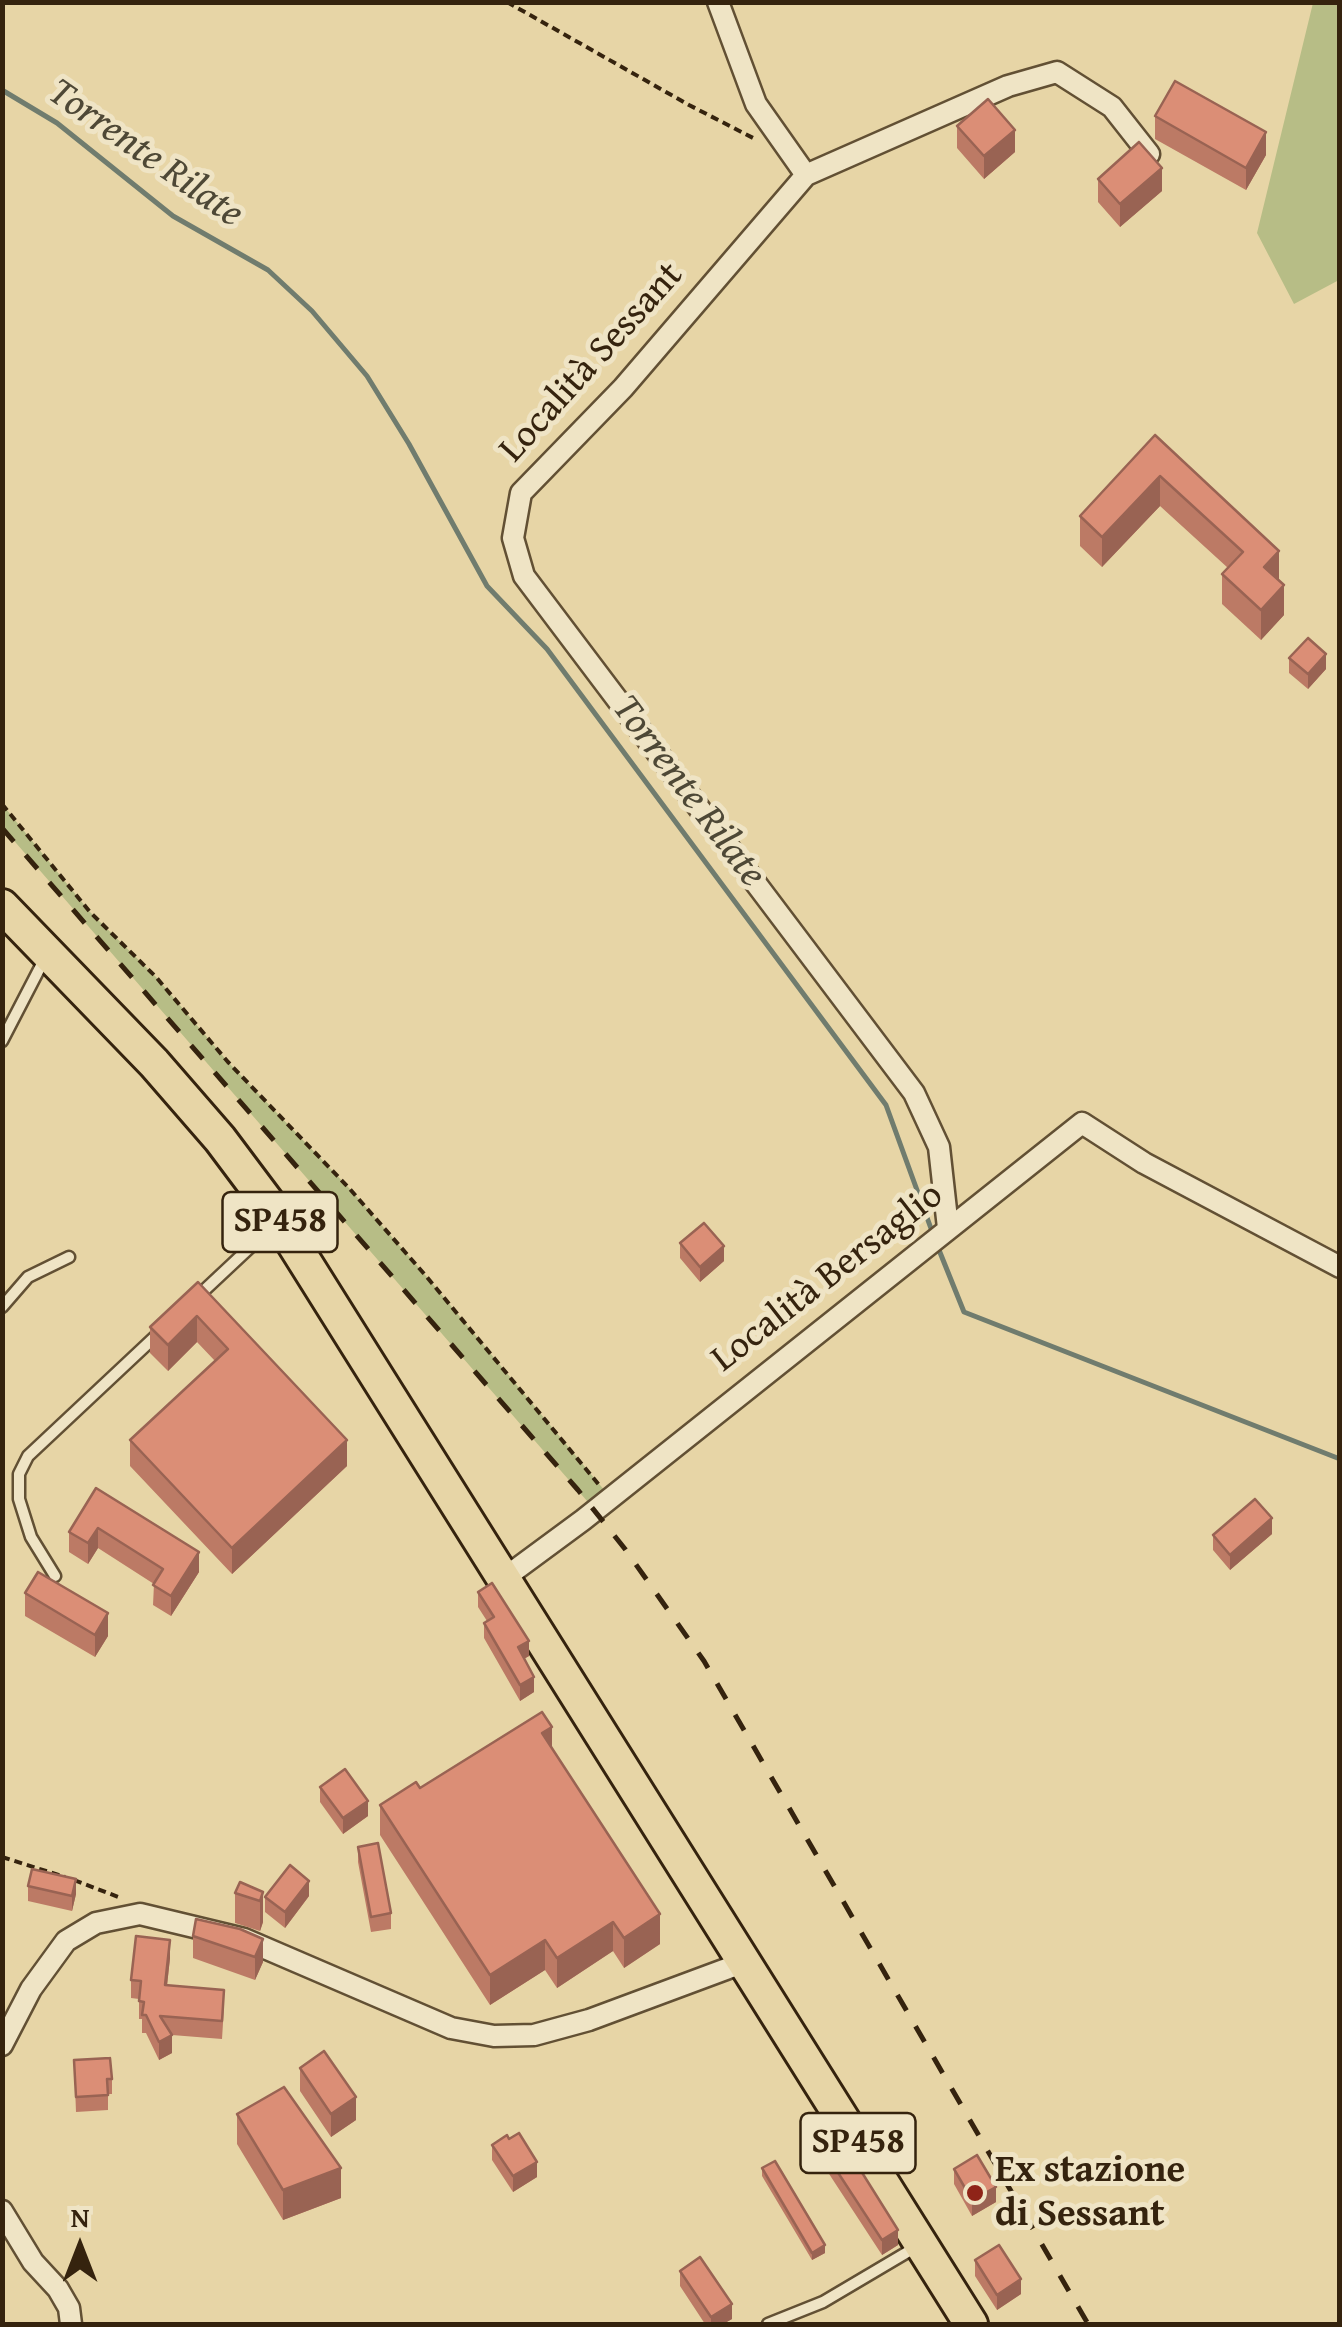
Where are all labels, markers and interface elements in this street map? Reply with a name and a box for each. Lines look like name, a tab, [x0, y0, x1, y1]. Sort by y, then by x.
water label: Torrente Rilate	[38, 69, 252, 239]
street label: Località Sessant	[490, 254, 694, 472]
water label: Torrente Rilate	[600, 687, 776, 897]
street label: Località Bersaglio	[703, 1173, 953, 1383]
road number: SP458	[222, 1192, 338, 1252]
road number: SP458	[800, 2113, 916, 2173]
place label: Ex stazione di Sessant	[995, 2148, 1185, 2238]
marker: Ex stazione di Sessant	[964, 2182, 986, 2204]
text: N	[71, 2196, 89, 2237]
north arrow	[30, 2197, 130, 2297]

